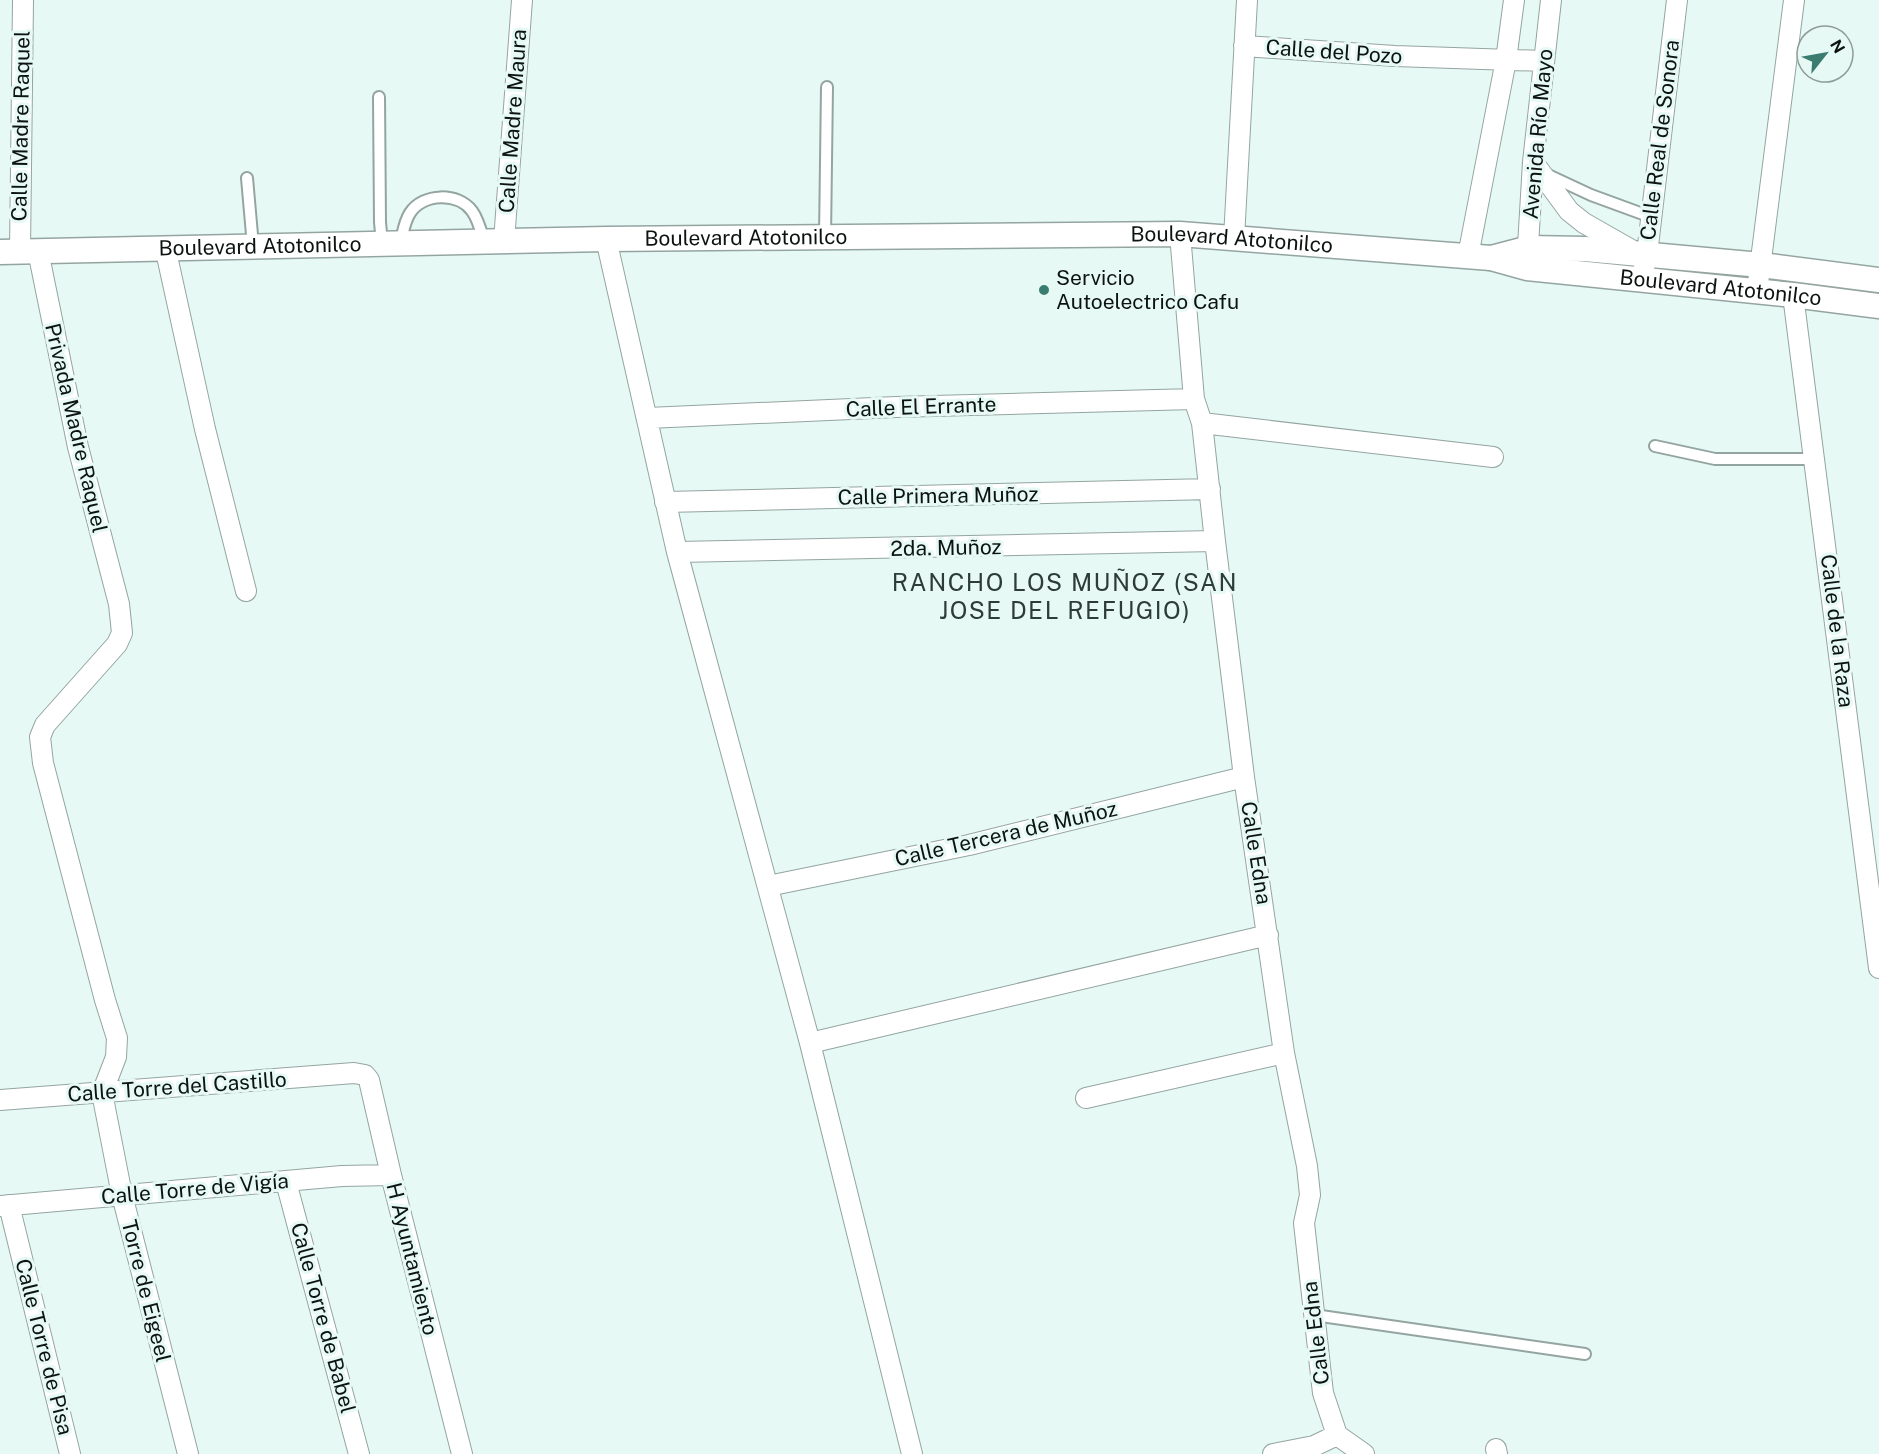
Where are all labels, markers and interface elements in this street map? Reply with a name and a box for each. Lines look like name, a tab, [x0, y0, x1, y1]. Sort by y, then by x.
north arrow	[1795, 24, 1855, 84]
street label: Calle Madre Maura	[494, 28, 531, 214]
street label: Calle Madre Raquel	[6, 30, 35, 222]
street label: Calle del Pozo	[1265, 34, 1403, 69]
text: N	[1826, 36, 1849, 57]
street label: Calle Real de Sonora	[1635, 38, 1684, 242]
street label: Avenida Río Mayo	[1518, 48, 1557, 220]
street label: Boulevard Atotonilco	[1130, 221, 1334, 258]
street label: Boulevard Atotonilco	[644, 224, 847, 251]
street label: Boulevard Atotonilco	[158, 231, 362, 261]
street label: Boulevard Atotonilco	[1618, 264, 1823, 311]
place label: Servicio Autoelectrico Cafu	[1056, 265, 1239, 314]
marker: Servicio Autoelectrico Cafu	[1037, 283, 1051, 297]
street label: Privada Madre Raquel	[40, 321, 113, 535]
street label: Calle El Errante	[845, 391, 997, 422]
street label: Calle Primera Muñoz	[837, 481, 1039, 510]
street label: 2da. Muñoz	[890, 534, 1002, 561]
street label: Calle de la Raza	[1816, 553, 1859, 709]
district label: RANCHO LOS MUÑOZ (SAN JOSE DEL REFUGIO)	[892, 568, 1238, 624]
street label: Calle Tercera de Muñoz	[892, 796, 1119, 871]
street label: Calle Edna	[1236, 800, 1277, 906]
street label: Calle Torre del Castillo	[66, 1066, 287, 1107]
street label: Calle Torre de Vigía	[100, 1168, 290, 1209]
street label: H Ayuntamiento	[381, 1180, 444, 1338]
street label: Torre de Eigeel	[117, 1217, 176, 1365]
street label: Calle Torre de Babel	[286, 1220, 361, 1416]
street label: Calle Torre de Pisa	[11, 1256, 78, 1438]
street label: Calle Edna	[1297, 1280, 1334, 1386]

